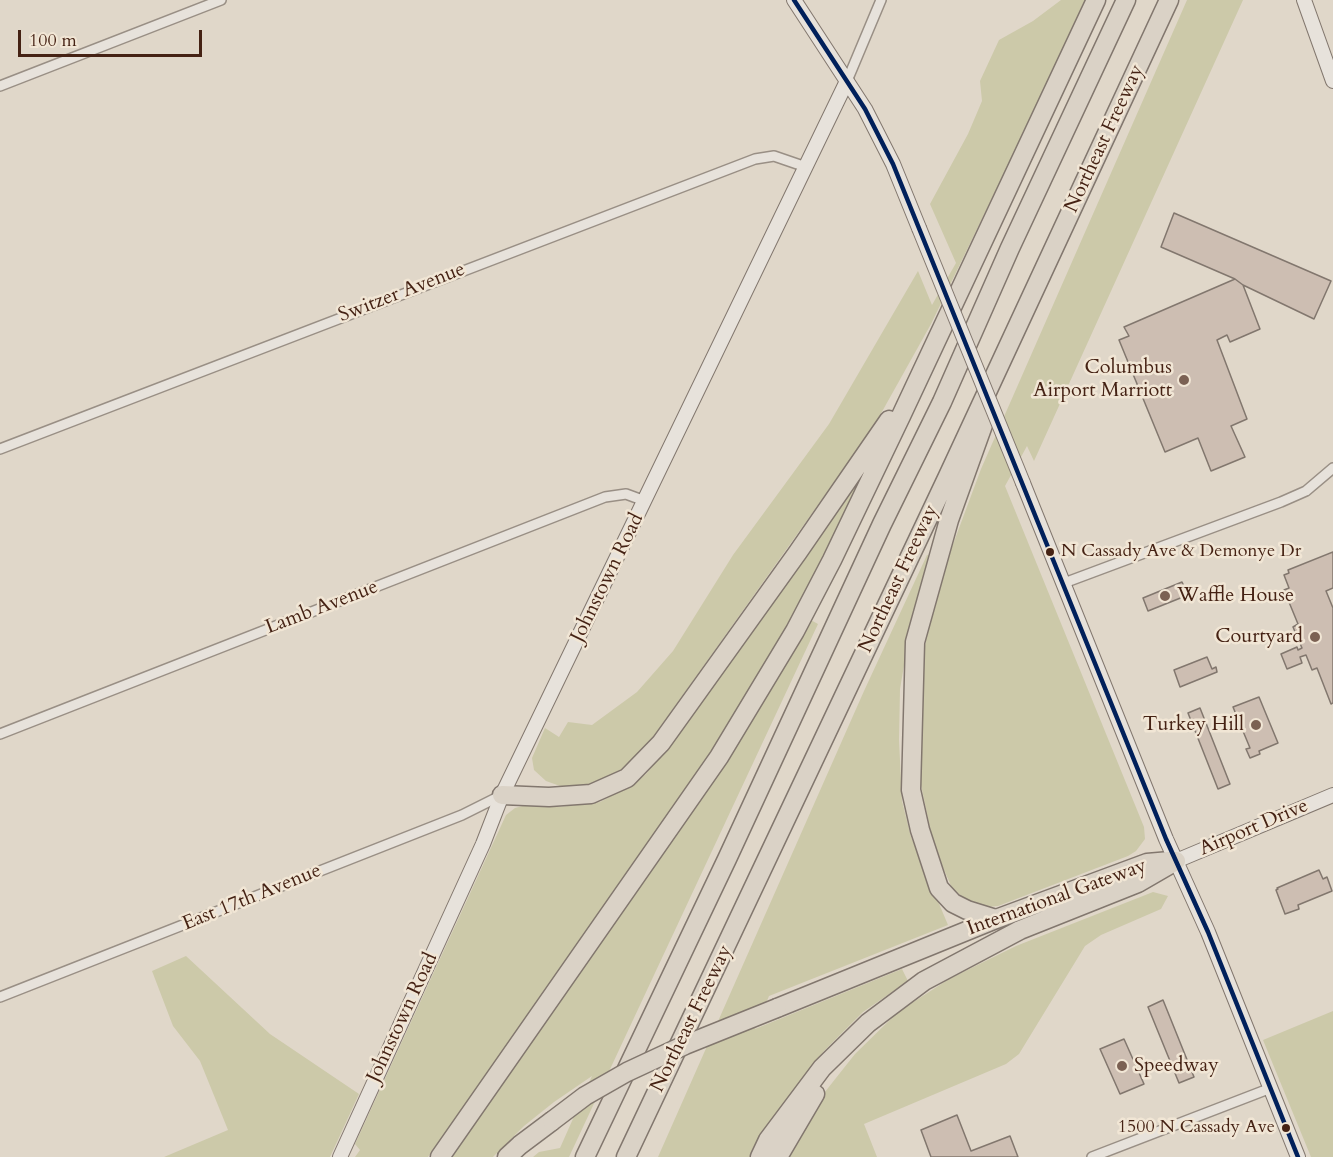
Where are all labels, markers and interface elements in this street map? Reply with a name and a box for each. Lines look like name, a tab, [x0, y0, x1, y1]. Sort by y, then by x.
scale bar	[21, 18, 206, 56]
text: 100 m	[29, 28, 77, 53]
street label: Northeast Freeway	[1060, 61, 1150, 217]
street label: Switzer Avenue	[335, 258, 469, 328]
place label: Columbus Airport Marriott	[1033, 356, 1172, 403]
marker: Columbus Airport Marriott	[1177, 373, 1191, 387]
street label: Northeast Freeway	[854, 501, 944, 657]
street label: Johnstown Road	[566, 510, 650, 646]
place label: N Cassady Ave & Demonye Dr	[1061, 541, 1301, 563]
marker: N Cassady Ave & Demonye Dr	[1044, 546, 1056, 558]
street label: Lamb Avenue	[262, 576, 382, 640]
place label: Waffle House	[1177, 584, 1294, 608]
marker: Waffle House	[1158, 589, 1172, 603]
place label: Courtyard	[1215, 625, 1303, 649]
marker: Courtyard	[1308, 630, 1322, 644]
place label: Turkey Hill	[1143, 713, 1244, 737]
marker: Turkey Hill	[1249, 718, 1263, 732]
street label: Airport Drive	[1196, 794, 1312, 862]
street label: International Gateway	[964, 854, 1150, 942]
street label: East 17th Avenue	[179, 859, 325, 937]
street label: Northeast Freeway	[646, 942, 738, 1096]
street label: Johnstown Road	[362, 949, 444, 1087]
place label: Speedway	[1134, 1054, 1219, 1078]
marker: Speedway	[1115, 1059, 1129, 1073]
place label: 1500 N Cassady Ave	[1118, 1117, 1275, 1139]
marker: 1500 N Cassady Ave	[1280, 1122, 1292, 1134]

